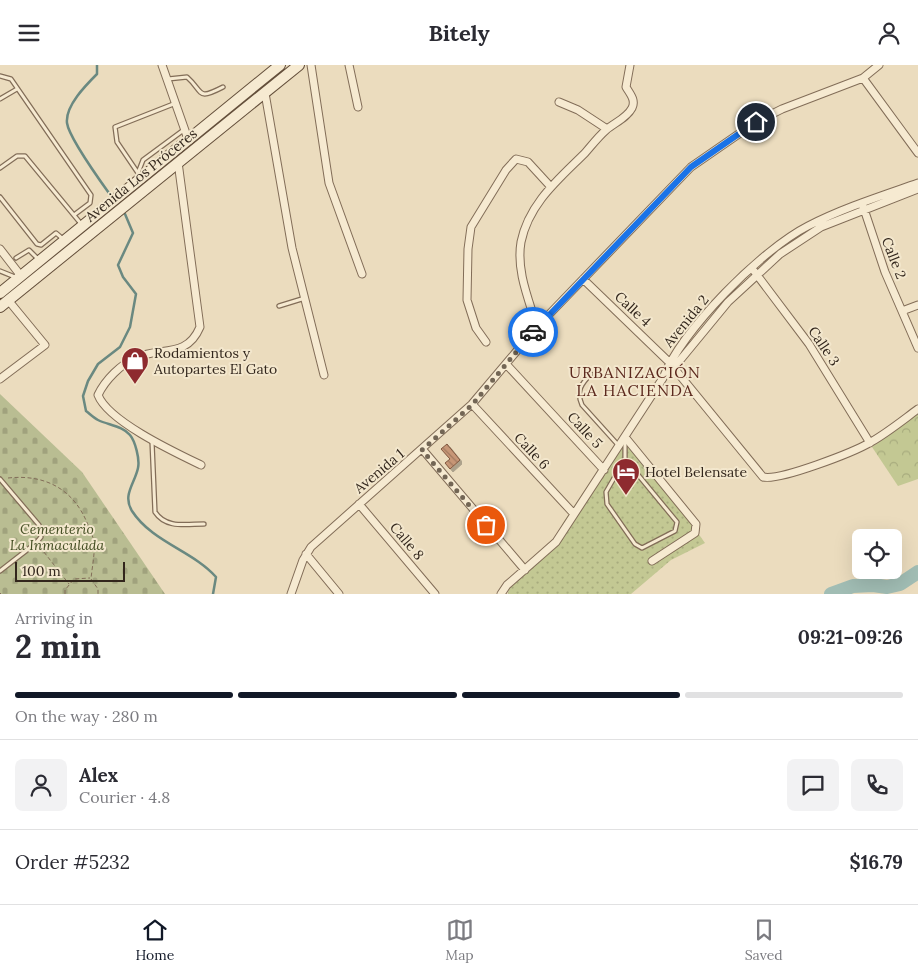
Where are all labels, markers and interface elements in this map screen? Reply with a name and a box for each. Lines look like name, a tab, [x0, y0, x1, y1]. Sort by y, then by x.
icon: menu	[15, 19, 43, 47]
text: Bitely	[428, 19, 490, 47]
icon: person	[875, 19, 903, 47]
pin	[735, 101, 777, 143]
icon: home	[742, 108, 770, 136]
street label: Avenida Los Próceres	[81, 124, 201, 226]
street label: Calle 2	[878, 235, 910, 281]
street label: Calle 4	[611, 288, 655, 331]
street label: Avenida 2	[659, 291, 713, 352]
courier	[508, 307, 558, 357]
icon: car	[519, 318, 547, 346]
street label: Calle 3	[804, 323, 844, 369]
place label: Rodamientos y Autopartes El Gato	[153, 344, 277, 378]
shop icon: Rodamientos y Autopartes El Gato	[120, 346, 150, 385]
district label: URBANIZACIÓN LA HACIENDA	[569, 362, 701, 400]
street label: Calle 5	[564, 408, 606, 452]
street label: Calle 6	[510, 429, 554, 473]
street label: Avenida 1	[350, 445, 408, 498]
hotel icon: Hotel Belensate	[611, 457, 641, 496]
place label: Hotel Belensate	[645, 463, 748, 481]
pin	[465, 504, 507, 546]
icon: bag	[472, 511, 500, 539]
street label: Calle 8	[386, 518, 428, 564]
park label: Cementerio La Inmaculada	[10, 520, 105, 554]
map controls	[852, 529, 902, 579]
button: locate	[852, 529, 902, 579]
scale bar	[15, 559, 125, 582]
text: 100 m	[22, 562, 61, 580]
text: Arriving in	[15, 608, 93, 628]
text: 09:21–09:26	[798, 625, 903, 649]
text: 2 min	[15, 626, 101, 667]
text: On the way · 280 m	[15, 706, 158, 726]
button: person	[15, 759, 67, 811]
button: chat	[787, 759, 839, 811]
button: phone	[851, 759, 903, 811]
text: Alex	[79, 763, 118, 787]
text: Courier · 4.8	[79, 787, 170, 807]
text: Order #5232	[15, 850, 130, 874]
text: $16.79	[849, 850, 903, 874]
tab: Home	[135, 916, 174, 964]
tab: Map	[445, 916, 474, 964]
tab: Saved	[745, 916, 783, 964]

